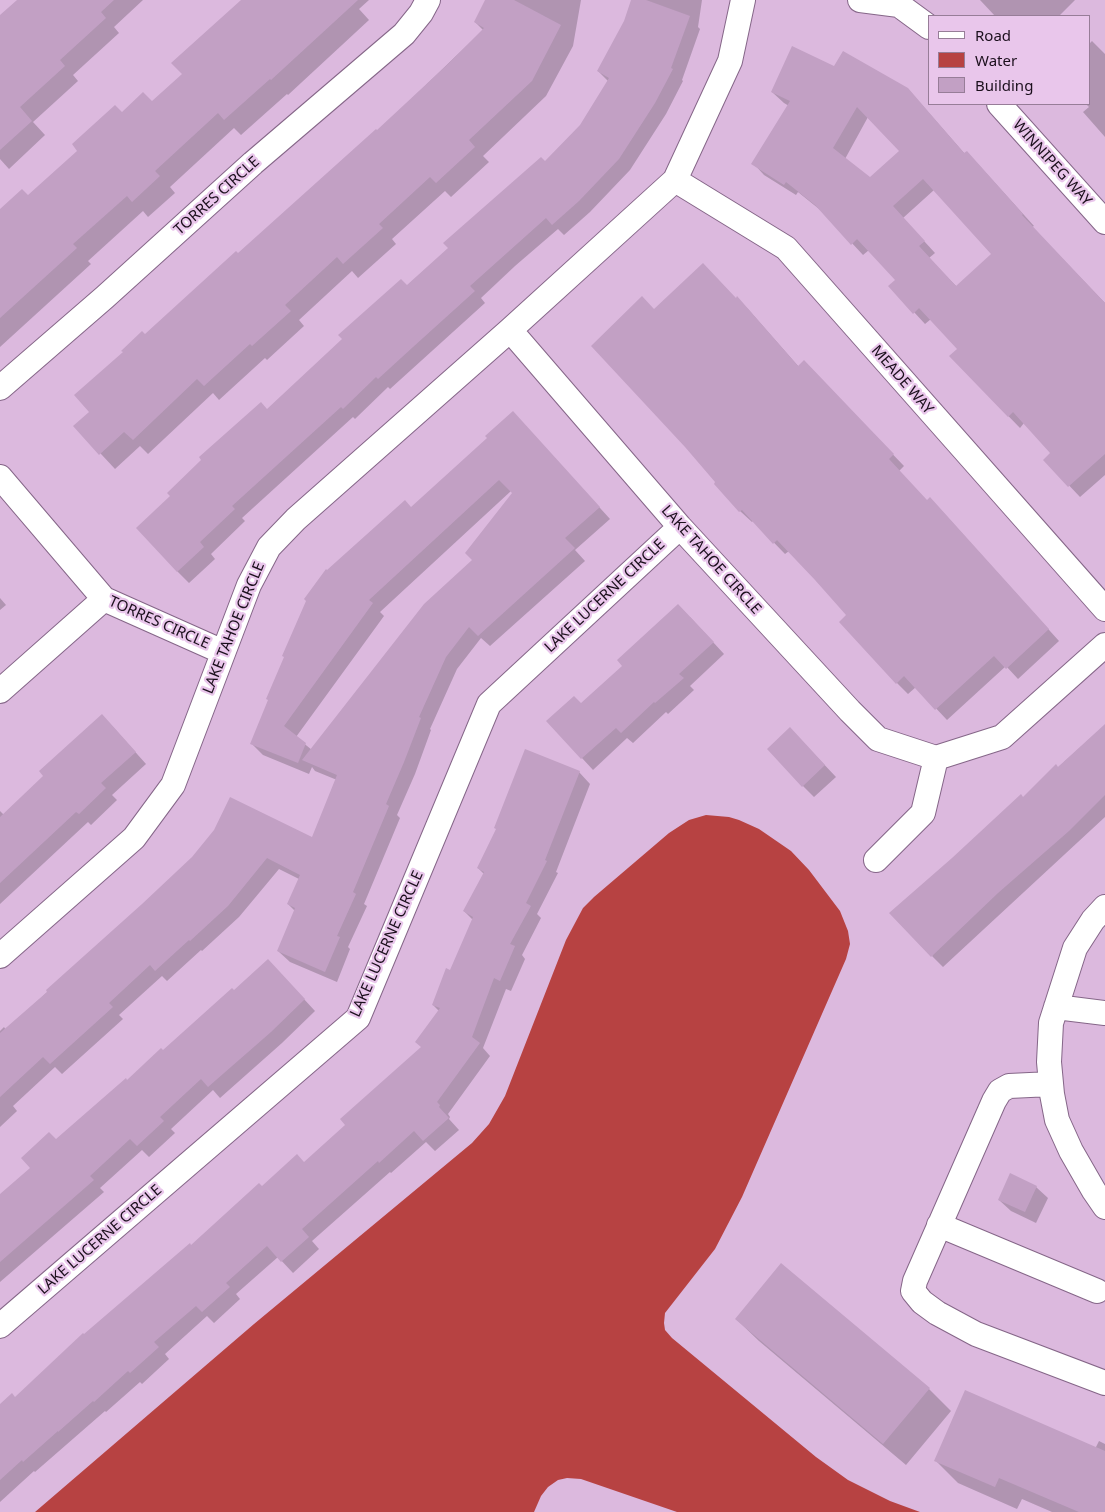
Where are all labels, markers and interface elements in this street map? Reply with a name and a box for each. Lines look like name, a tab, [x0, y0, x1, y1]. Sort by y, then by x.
legend	[928, 15, 1090, 105]
text: Road	[975, 25, 1011, 45]
text: Water	[975, 50, 1017, 70]
text: Building	[975, 75, 1033, 95]
street label: WINNIPEG WAY	[1009, 116, 1095, 210]
street label: TORRES CIRCLE	[171, 153, 263, 239]
street label: MEADE WAY	[867, 342, 937, 418]
street label: LAKE TAHOE CIRCLE	[657, 502, 765, 618]
street label: LAKE LUCERNE CIRCLE	[541, 536, 669, 656]
street label: LAKE TAHOE CIRCLE	[199, 559, 269, 697]
street label: TORRES CIRCLE	[106, 593, 212, 653]
street label: LAKE LUCERNE CIRCLE	[347, 868, 427, 1020]
street label: LAKE LUCERNE CIRCLE	[34, 1181, 166, 1299]

